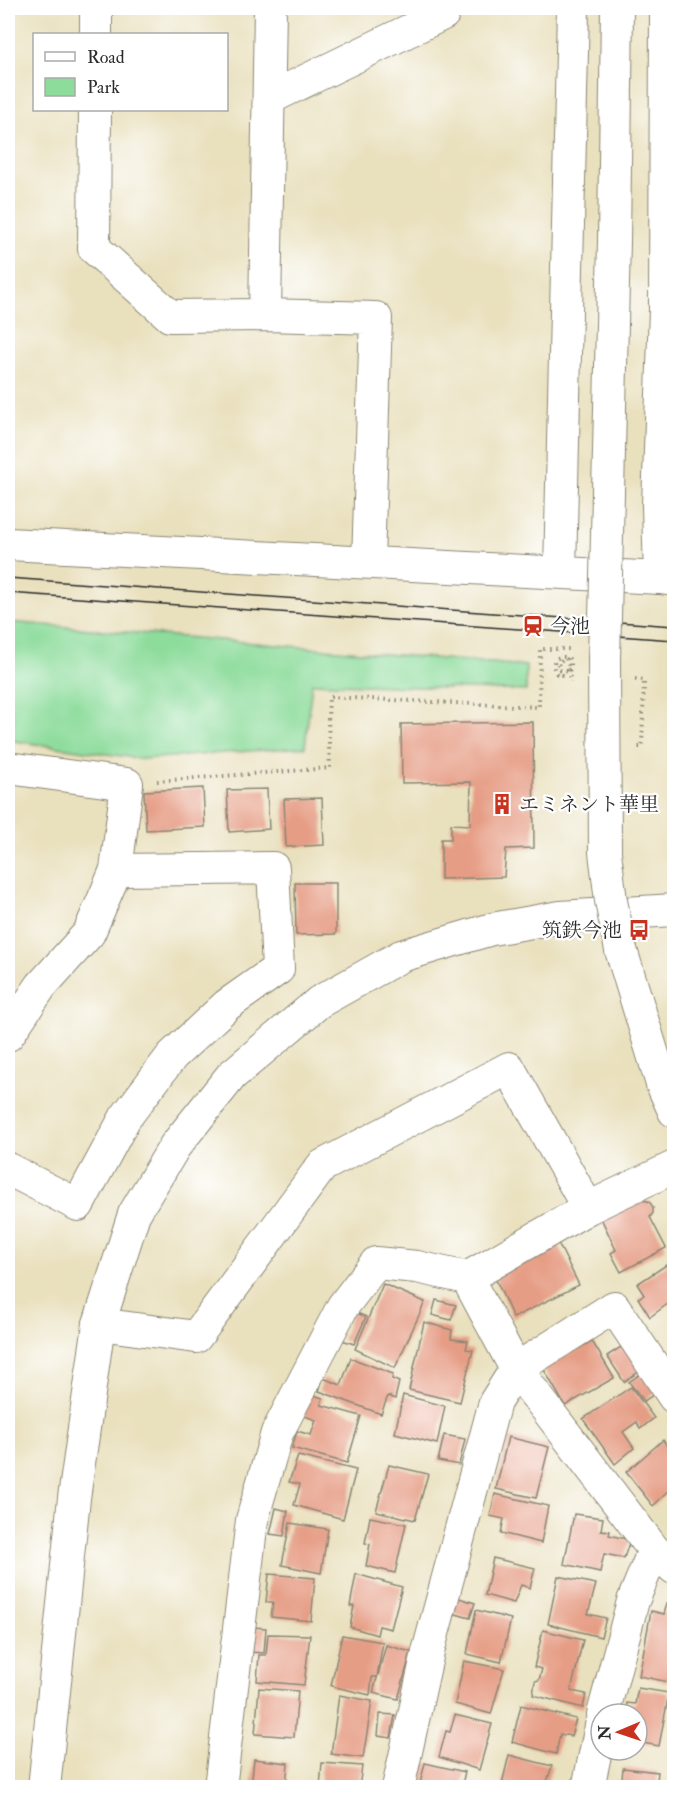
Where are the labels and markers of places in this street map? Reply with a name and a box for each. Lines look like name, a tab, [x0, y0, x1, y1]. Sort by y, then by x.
station icon: 今池	[521, 614, 545, 638]
place label: 今池	[550, 614, 590, 639]
building icon: エミネント華里	[490, 792, 514, 816]
place label: エミネント華里	[519, 792, 659, 817]
place label: 筑鉄今池	[542, 918, 622, 943]
bus stop icon: 筑鉄今池	[627, 918, 651, 942]

